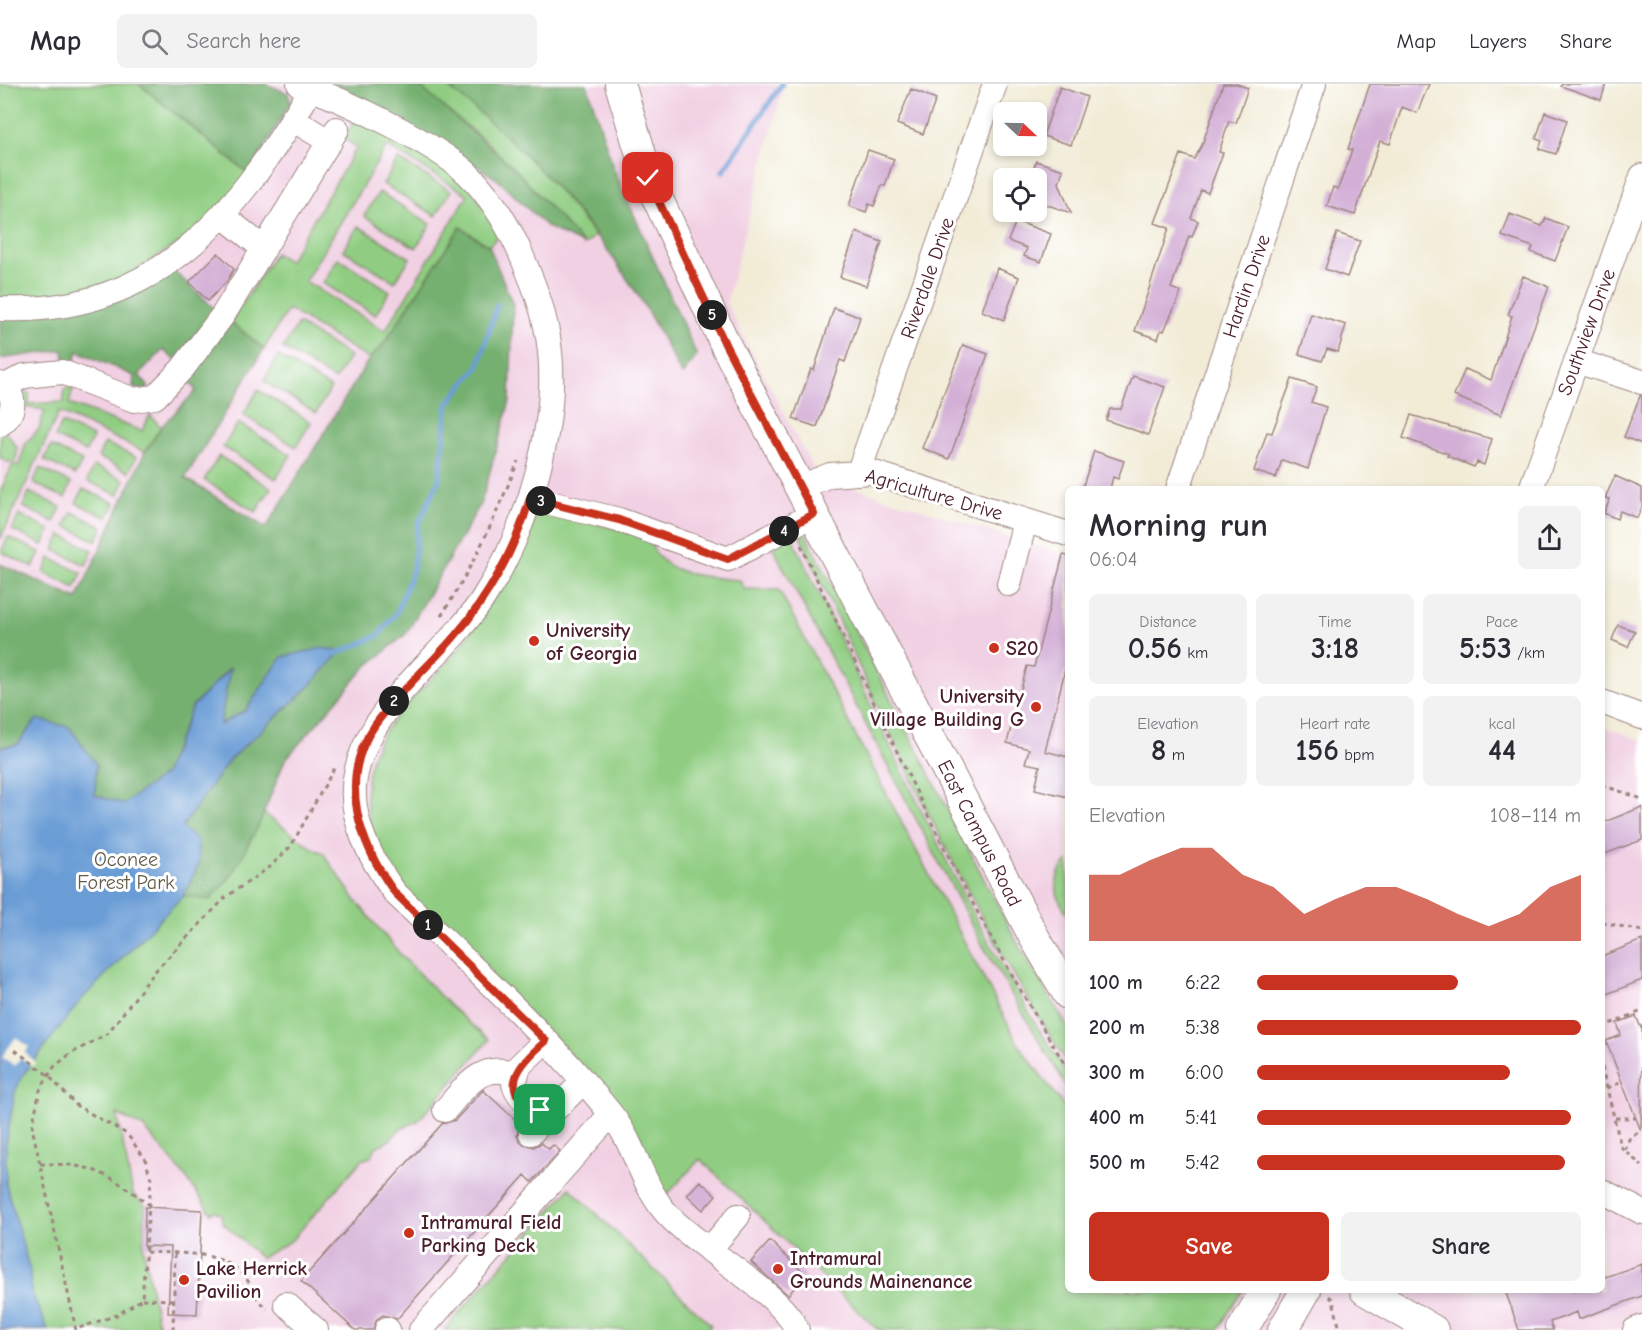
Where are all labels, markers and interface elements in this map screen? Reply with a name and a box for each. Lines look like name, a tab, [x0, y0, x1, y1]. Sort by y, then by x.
search box	[117, 14, 537, 68]
text: Map	[30, 25, 81, 57]
icon: search	[138, 25, 171, 58]
text: Search here	[186, 28, 301, 54]
text: Map	[1397, 29, 1436, 53]
text: Layers	[1469, 29, 1527, 53]
text: Share	[1560, 29, 1612, 53]
north arrow	[993, 102, 1047, 156]
map controls	[993, 102, 1047, 222]
pin	[622, 152, 673, 203]
icon: check	[631, 161, 664, 194]
button: locate	[993, 168, 1047, 222]
street label: Riverdale Drive	[896, 214, 959, 342]
street label: Hardin Drive	[1218, 231, 1275, 341]
street label: Southview Drive	[1553, 266, 1620, 399]
pin: 5	[697, 300, 727, 330]
text: 5	[708, 306, 716, 324]
street label: Agriculture Drive	[862, 464, 1005, 525]
pin: 3	[526, 486, 556, 516]
text: 3	[537, 492, 545, 510]
text: Morning run	[1089, 506, 1268, 544]
button: share	[1518, 506, 1581, 569]
pin: 4	[769, 516, 799, 546]
text: 4	[780, 522, 788, 540]
text: 06:04	[1089, 548, 1138, 571]
text: Distance	[1139, 613, 1197, 631]
text: Time	[1318, 613, 1352, 631]
text: Pace	[1486, 613, 1518, 631]
place label: University of Georgia	[546, 619, 638, 665]
text: 0.56	[1128, 631, 1182, 666]
text: 3:18	[1311, 631, 1359, 666]
text: 5:53	[1459, 631, 1512, 666]
marker: University of Georgia	[527, 634, 541, 648]
place label: S20	[1006, 637, 1038, 660]
marker: S20	[987, 641, 1001, 655]
text: km	[1182, 644, 1208, 662]
text: /km	[1512, 644, 1545, 662]
place label: University Village Building G	[870, 685, 1025, 731]
pin: 2	[379, 686, 409, 716]
text: 2	[390, 692, 398, 710]
marker: University Village Building G	[1029, 700, 1043, 714]
text: Elevation	[1137, 715, 1199, 733]
text: Heart rate	[1300, 715, 1370, 733]
text: kcal	[1489, 715, 1515, 733]
text: 8	[1151, 733, 1166, 768]
text: 156	[1295, 733, 1339, 768]
text: 44	[1488, 733, 1516, 768]
text: m	[1166, 746, 1185, 764]
text: bpm	[1339, 746, 1375, 764]
street label: East Campus Road	[933, 756, 1026, 910]
text: Elevation	[1089, 804, 1166, 827]
text: 108–114 m	[1490, 804, 1581, 827]
park label: Oconee Forest Park	[77, 848, 175, 894]
pin: 1	[413, 910, 443, 940]
text: 1	[425, 916, 431, 934]
text: 100 m	[1089, 971, 1143, 994]
text: 6:22	[1185, 971, 1220, 994]
text: 200 m	[1089, 1016, 1145, 1039]
text: 5:38	[1185, 1016, 1220, 1039]
text: 300 m	[1089, 1061, 1145, 1084]
text: 6:00	[1185, 1061, 1224, 1084]
pin	[514, 1084, 565, 1135]
icon: arrive	[523, 1093, 556, 1126]
text: 400 m	[1089, 1106, 1144, 1129]
text: 5:41	[1185, 1106, 1217, 1129]
text: 500 m	[1089, 1151, 1146, 1174]
text: 5:42	[1185, 1151, 1220, 1174]
place label: Intramural Field Parking Deck	[421, 1211, 561, 1257]
button: Save	[1089, 1212, 1329, 1281]
button: Share	[1341, 1212, 1581, 1281]
marker: Intramural Field Parking Deck	[402, 1226, 416, 1240]
place label: Intramural Grounds Mainenance	[790, 1247, 973, 1293]
place label: Lake Herrick Pavilion	[196, 1257, 307, 1303]
marker: Intramural Grounds Mainenance	[771, 1262, 785, 1276]
marker: Lake Herrick Pavilion	[177, 1273, 191, 1287]

